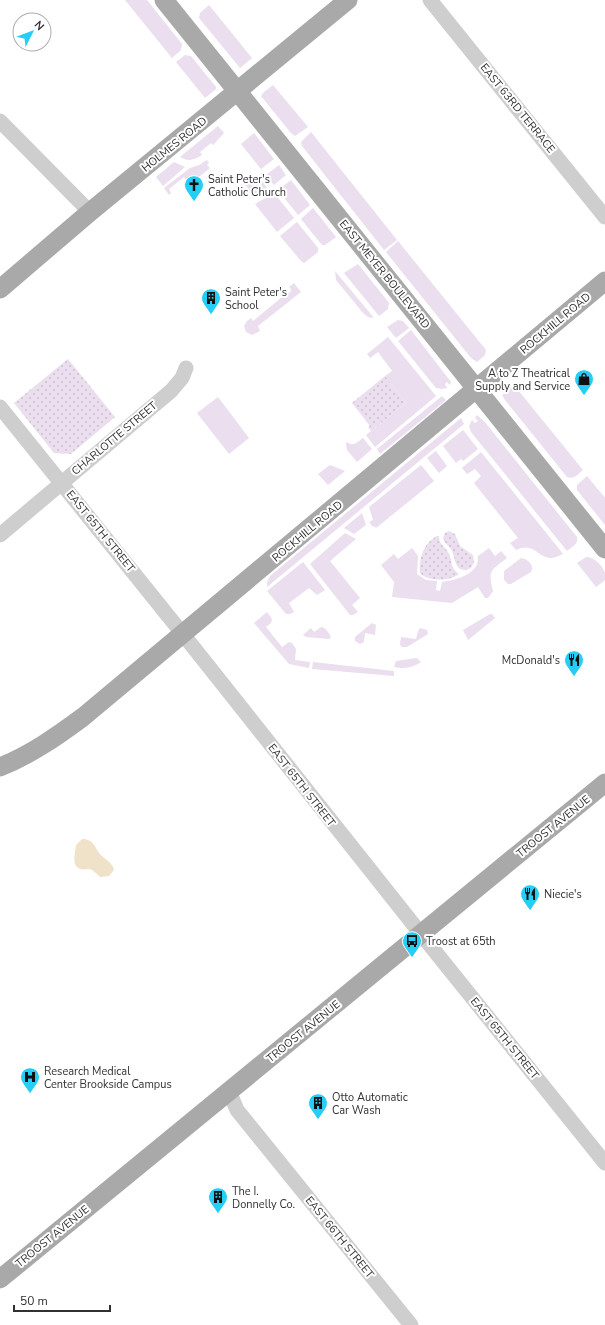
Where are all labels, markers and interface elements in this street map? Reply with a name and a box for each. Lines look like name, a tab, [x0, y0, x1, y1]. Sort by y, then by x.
north arrow	[12, 12, 52, 52]
text: N	[31, 18, 47, 34]
street label: EAST 63RD TERRACE	[477, 60, 558, 156]
street label: HOLMES ROAD	[139, 113, 210, 175]
place label: Saint Peter's Catholic Church	[208, 172, 286, 200]
church icon: Saint Peter's Catholic Church	[183, 174, 205, 202]
street label: EAST MEYER BOULEVARD	[336, 217, 433, 332]
place label: Saint Peter's School	[225, 285, 287, 313]
building icon: Saint Peter's School	[200, 287, 222, 315]
street label: ROCKHILL ROAD	[517, 289, 594, 357]
place label: A to Z Theatrical Supply and Service	[475, 366, 571, 394]
shop icon: A to Z Theatrical Supply and Service	[573, 368, 595, 396]
street label: CHARLOTTE STREET	[68, 398, 160, 479]
street label: EAST 65TH STREET	[63, 487, 139, 576]
street label: ROCKHILL ROAD	[269, 497, 346, 565]
restaurant icon: McDonald's	[563, 649, 585, 677]
place label: McDonald's	[502, 653, 560, 668]
street label: EAST 65TH STREET	[265, 741, 339, 830]
street label: TROOST AVENUE	[513, 792, 593, 861]
restaurant icon: Niecie's	[519, 883, 541, 911]
place label: Niecie's	[544, 887, 582, 902]
bus stop icon: Troost at 65th	[401, 930, 423, 958]
place label: Troost at 65th	[426, 934, 496, 949]
street label: EAST 65TH STREET	[467, 994, 543, 1083]
street label: TROOST AVENUE	[263, 997, 343, 1066]
place label: Research Medical Center Brookside Campus	[44, 1064, 172, 1092]
hospital icon: Research Medical Center Brookside Campus	[19, 1066, 41, 1094]
place label: Otto Automatic Car Wash	[332, 1090, 408, 1118]
building icon: Otto Automatic Car Wash	[307, 1092, 329, 1120]
place label: The I. Donnelly Co.	[232, 1184, 295, 1212]
building icon: The I. Donnelly Co.	[207, 1186, 229, 1214]
street label: EAST 66TH STREET	[302, 1193, 378, 1282]
street label: TROOST AVENUE	[12, 1202, 92, 1271]
scale bar	[14, 1287, 110, 1313]
text: 50 m	[20, 1293, 48, 1309]

